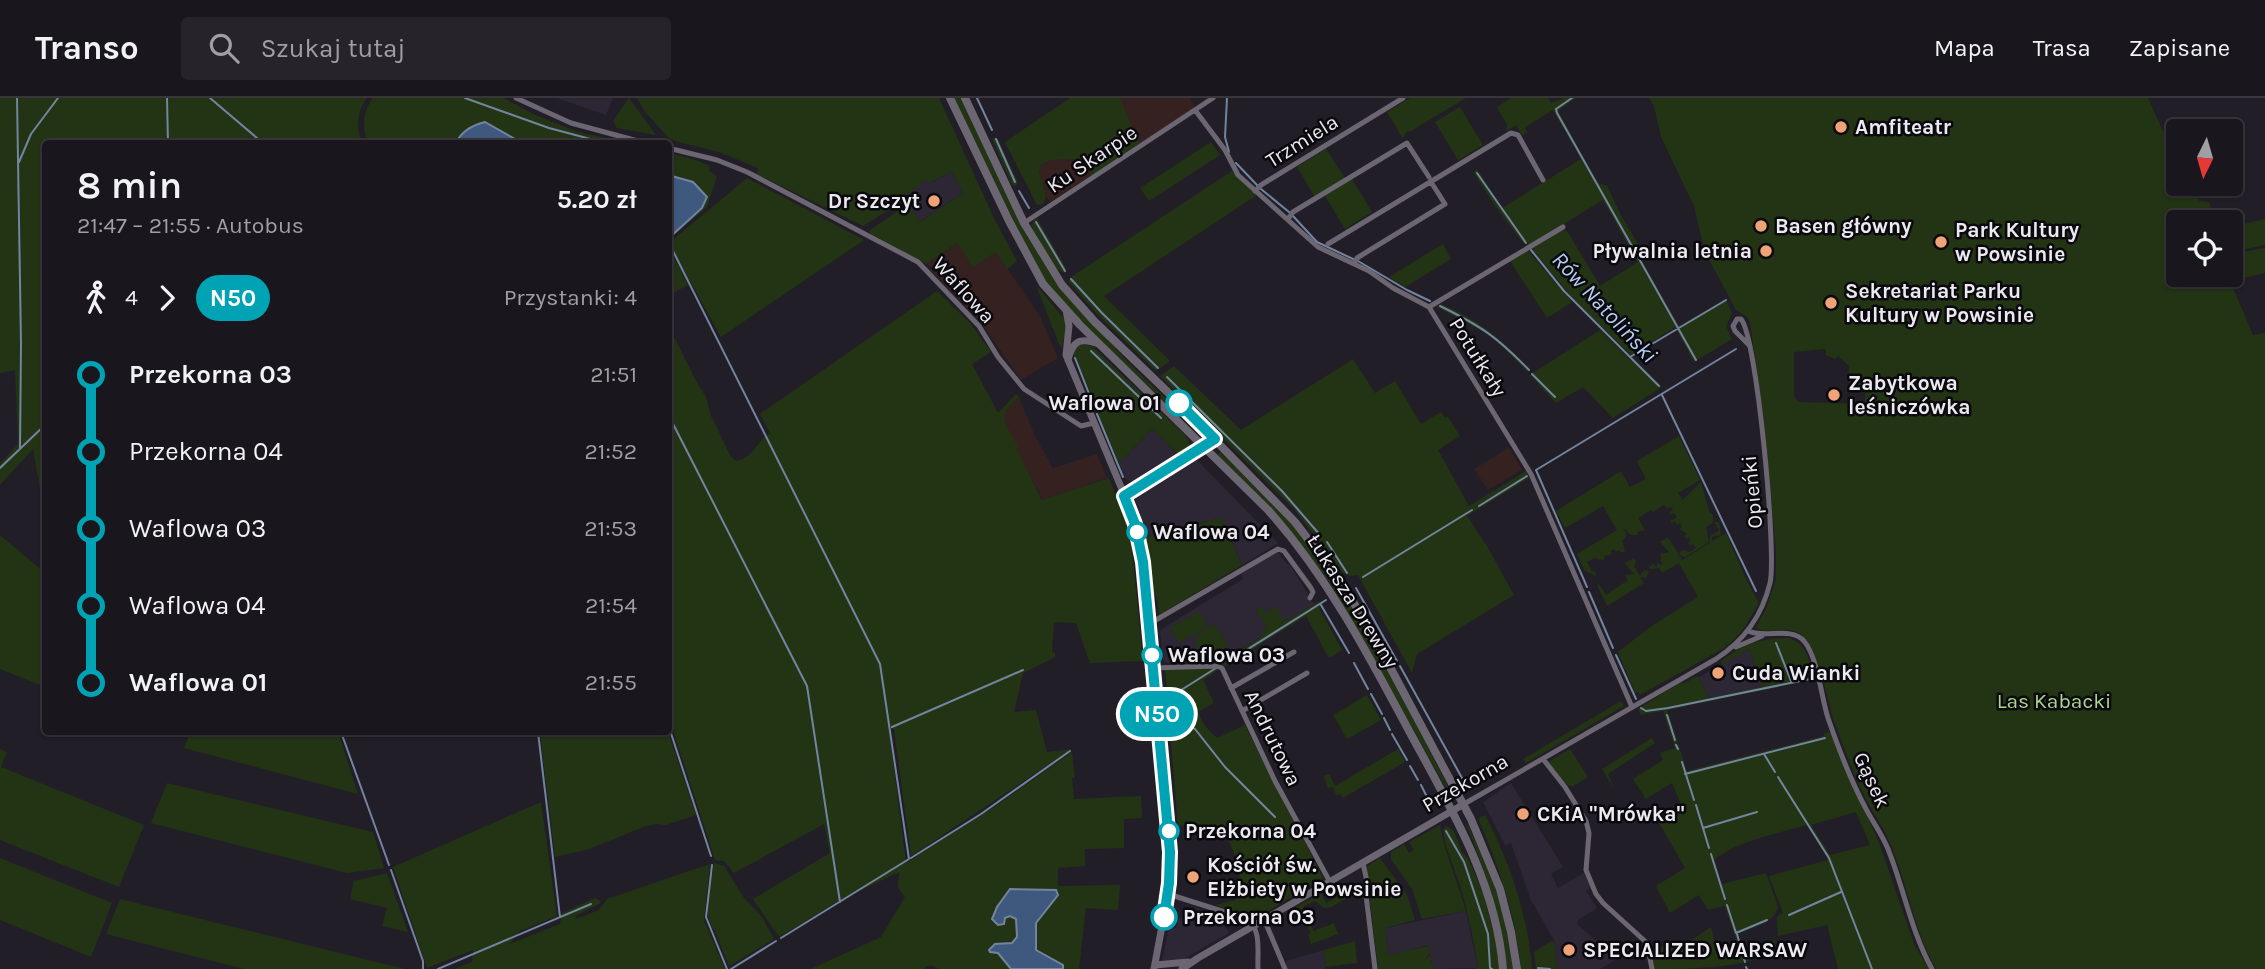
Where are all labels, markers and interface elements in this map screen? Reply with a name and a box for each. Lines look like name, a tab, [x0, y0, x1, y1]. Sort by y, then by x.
search box	[181, 17, 671, 80]
text: Transo	[35, 29, 139, 67]
icon: search	[205, 29, 243, 67]
text: Szukaj tutaj	[261, 33, 406, 64]
text: Mapa	[1934, 34, 1995, 62]
text: Trasa	[2033, 34, 2091, 62]
text: Zapisane	[2129, 34, 2230, 62]
street label: Trzmiela	[1261, 109, 1343, 173]
place label: Amfiteatr	[1855, 115, 1952, 139]
marker: Amfiteatr	[1833, 119, 1849, 135]
north arrow	[2166, 119, 2244, 196]
map controls	[2166, 119, 2243, 287]
street label: Ku Skarpie	[1042, 120, 1142, 198]
text: 8 min	[77, 163, 182, 208]
text: 5.20 zł	[557, 184, 637, 215]
place label: Dr Szczyt	[828, 189, 920, 213]
marker: Dr Szczyt	[926, 193, 942, 209]
button: locate	[2166, 210, 2243, 287]
text: 21:47 – 21:55 · Autobus	[77, 212, 304, 239]
place label: Basen główny	[1775, 214, 1912, 238]
marker: Basen główny	[1753, 218, 1769, 234]
place label: Park Kultury w Powsinie	[1955, 218, 2079, 266]
marker: Park Kultury w Powsinie	[1933, 234, 1949, 250]
place label: Pływalnia letnia	[1593, 239, 1752, 263]
marker: Pływalnia letnia	[1758, 243, 1774, 259]
water label: Rów Natoliński	[1546, 246, 1663, 368]
street label: Waflowa	[928, 252, 1000, 328]
icon: walk	[77, 279, 115, 317]
icon: forward	[148, 279, 186, 317]
place label: Sekretariat Parku Kultury w Powsinie	[1845, 279, 2034, 327]
text: 4	[125, 284, 138, 311]
text: N50	[210, 284, 256, 312]
text: Przystanki: 4	[504, 284, 637, 311]
marker: Sekretariat Parku Kultury w Powsinie	[1823, 295, 1839, 311]
street label: Potułkały	[1444, 313, 1512, 401]
text: Przekorna 03	[129, 359, 292, 390]
text: 21:51	[590, 361, 637, 388]
place label: Zabytkowa leśniczówka	[1848, 371, 1971, 419]
marker: Zabytkowa leśniczówka	[1826, 387, 1842, 403]
marker: Waflowa 01	[1166, 390, 1192, 416]
place label: Waflowa 01	[1048, 391, 1160, 415]
text: Przekorna 04	[129, 436, 283, 467]
text: 21:52	[584, 438, 637, 465]
street label: Opieńki	[1737, 454, 1767, 530]
text: Waflowa 03	[129, 513, 266, 544]
text: 21:53	[584, 515, 637, 542]
place label: Waflowa 04	[1153, 520, 1270, 544]
marker: Waflowa 04	[1127, 522, 1147, 542]
street label: Łukasza Drewny	[1302, 530, 1404, 673]
text: Waflowa 04	[129, 590, 265, 621]
text: 21:54	[585, 592, 637, 619]
place label: Waflowa 03	[1168, 643, 1285, 667]
marker: Waflowa 03	[1142, 645, 1162, 665]
place label: Cuda Wianki	[1732, 661, 1860, 685]
marker: Cuda Wianki	[1710, 665, 1726, 681]
text: Waflowa 01	[129, 667, 267, 698]
text: 21:55	[585, 669, 637, 696]
street label: Andrutowa	[1239, 686, 1307, 790]
park label: Las Kabacki	[1997, 689, 2111, 713]
line badge: N50	[1117, 691, 1197, 737]
text: N50	[1134, 700, 1180, 728]
street label: Gąsek	[1849, 748, 1895, 812]
street label: Przekorna	[1418, 749, 1512, 817]
place label: CKiA "Mrówka"	[1537, 802, 1685, 826]
marker: CKiA "Mrówka"	[1515, 806, 1531, 822]
place label: Przekorna 04	[1185, 819, 1316, 843]
marker: Przekorna 04	[1159, 821, 1179, 841]
place label: Kościół św. Elżbiety w Powsinie	[1207, 853, 1401, 901]
marker: Kościół św. Elżbiety w Powsinie	[1185, 869, 1201, 885]
marker: Przekorna 03	[1151, 904, 1177, 930]
place label: Przekorna 03	[1183, 905, 1315, 929]
place label: SPECIALIZED WARSAW	[1583, 938, 1807, 962]
marker: SPECIALIZED WARSAW	[1561, 942, 1577, 958]

